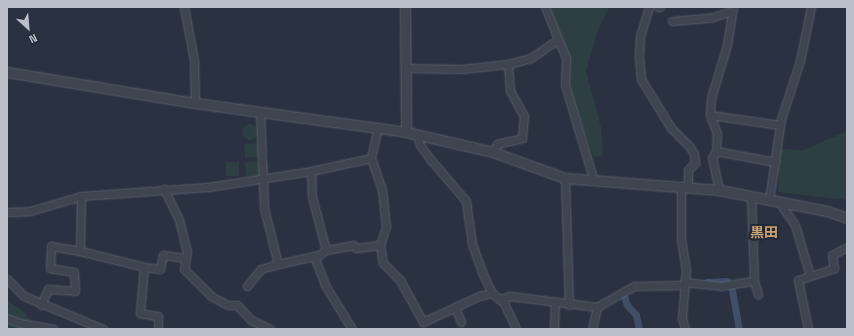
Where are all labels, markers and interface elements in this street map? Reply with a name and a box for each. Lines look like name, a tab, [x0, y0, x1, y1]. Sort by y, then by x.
north arrow	[8, 8, 48, 48]
text: N	[27, 31, 40, 47]
district label: 黒田	[750, 224, 778, 240]

